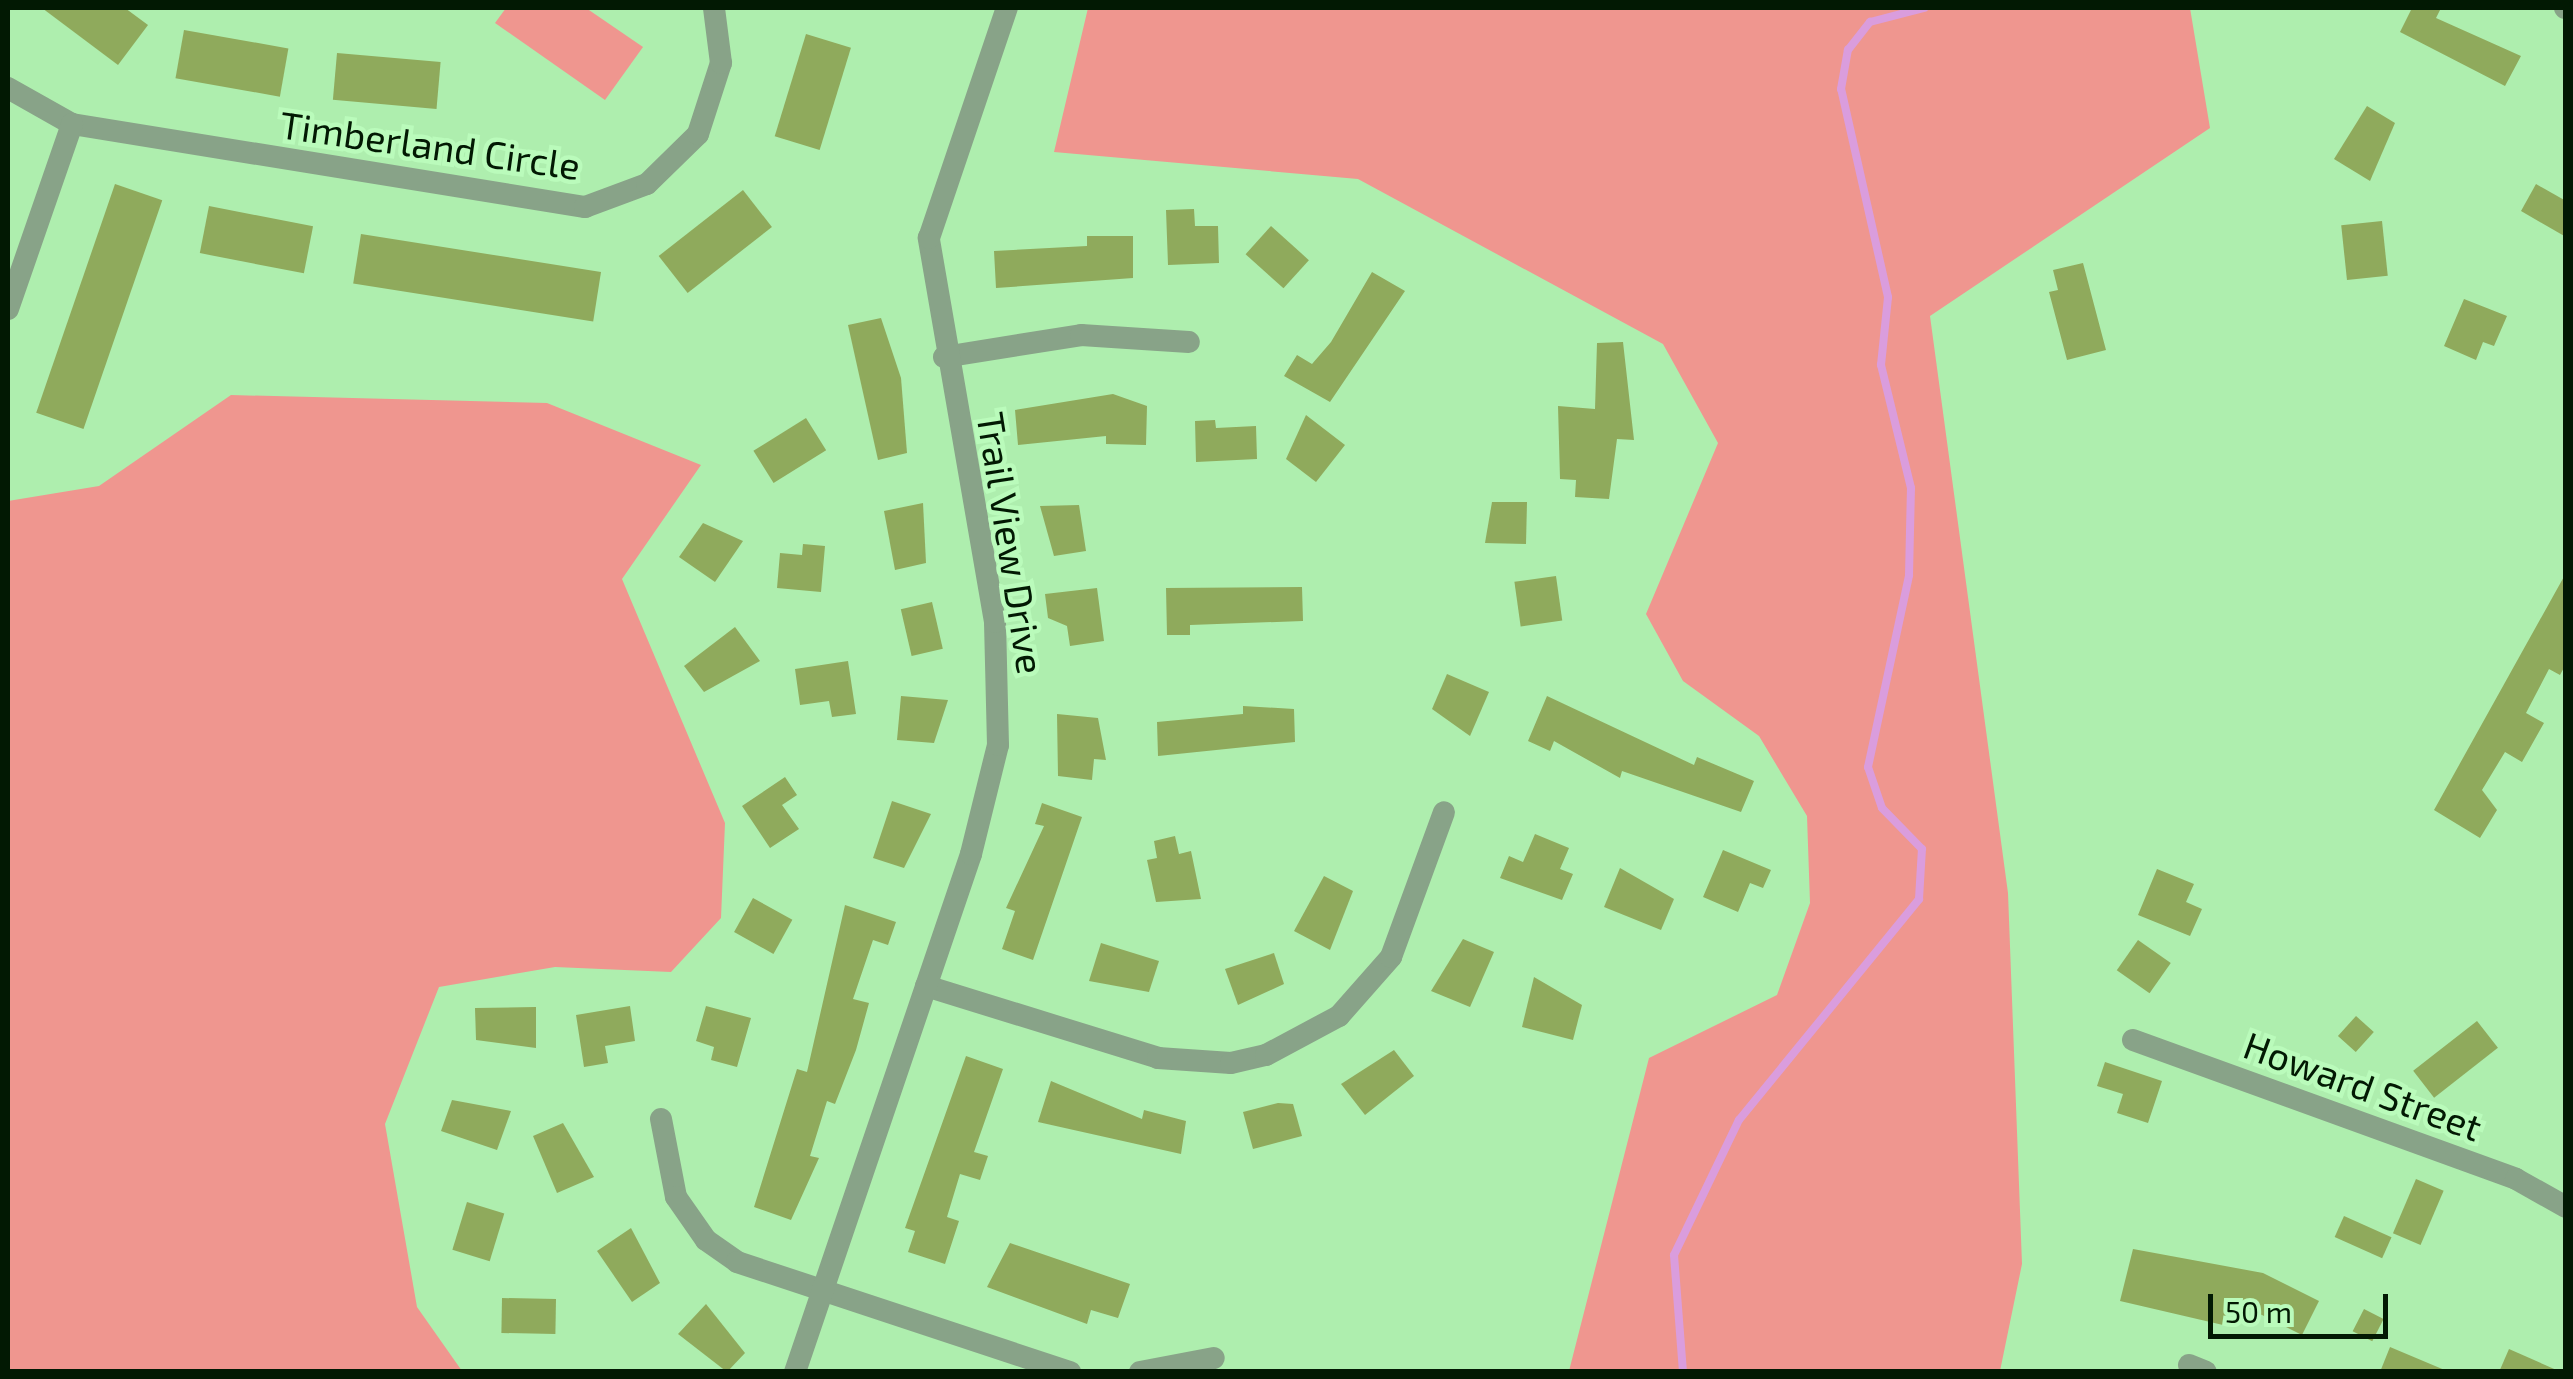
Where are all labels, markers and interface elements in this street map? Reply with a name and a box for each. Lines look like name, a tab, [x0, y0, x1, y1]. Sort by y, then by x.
street label: Timberland Circle	[277, 101, 583, 189]
street label: Trail View Drive	[968, 408, 1054, 678]
street label: Howard Street	[2238, 1022, 2488, 1150]
scale bar	[2213, 1274, 2393, 1336]
text: 50 m	[2225, 1293, 2292, 1329]

